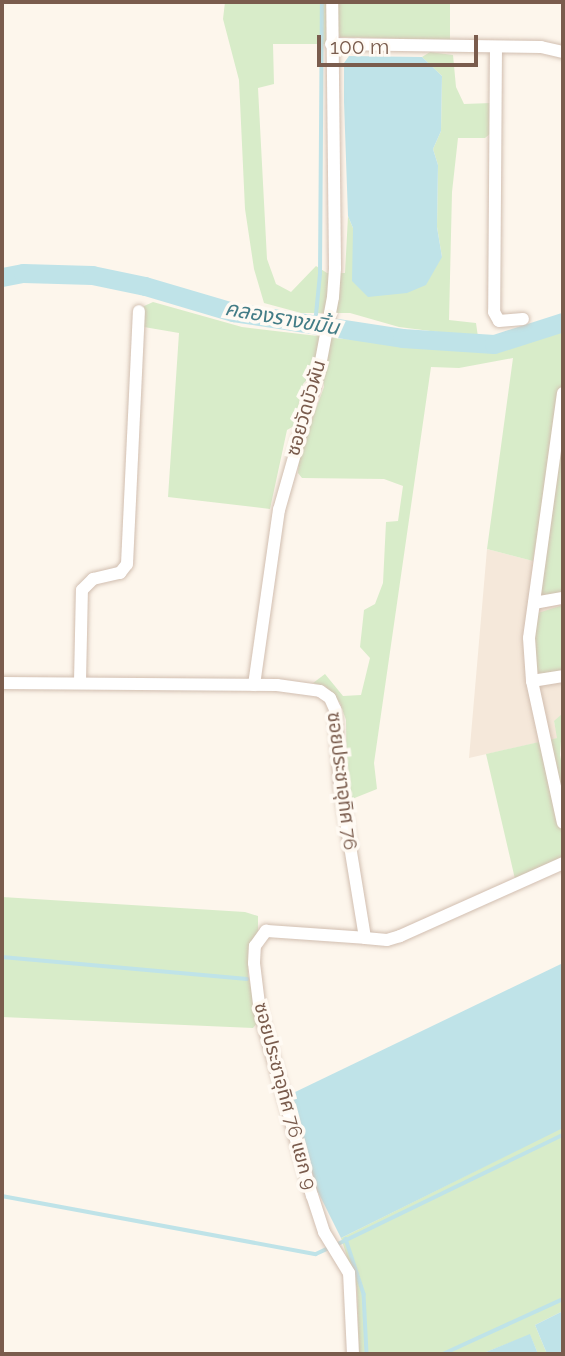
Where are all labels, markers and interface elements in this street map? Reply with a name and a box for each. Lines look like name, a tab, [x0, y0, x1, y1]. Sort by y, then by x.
scale bar	[320, 21, 481, 65]
text: 100 m	[330, 34, 389, 59]
water label: คลองรางขมิ้น	[223, 296, 341, 340]
street label: ซอยวัดบัวผัน	[281, 357, 331, 459]
street label: ซอยประชาอุทิศ 76	[322, 711, 362, 851]
street label: ซอยประชาอุทิศ 76 แยก 9	[249, 1000, 321, 1192]

